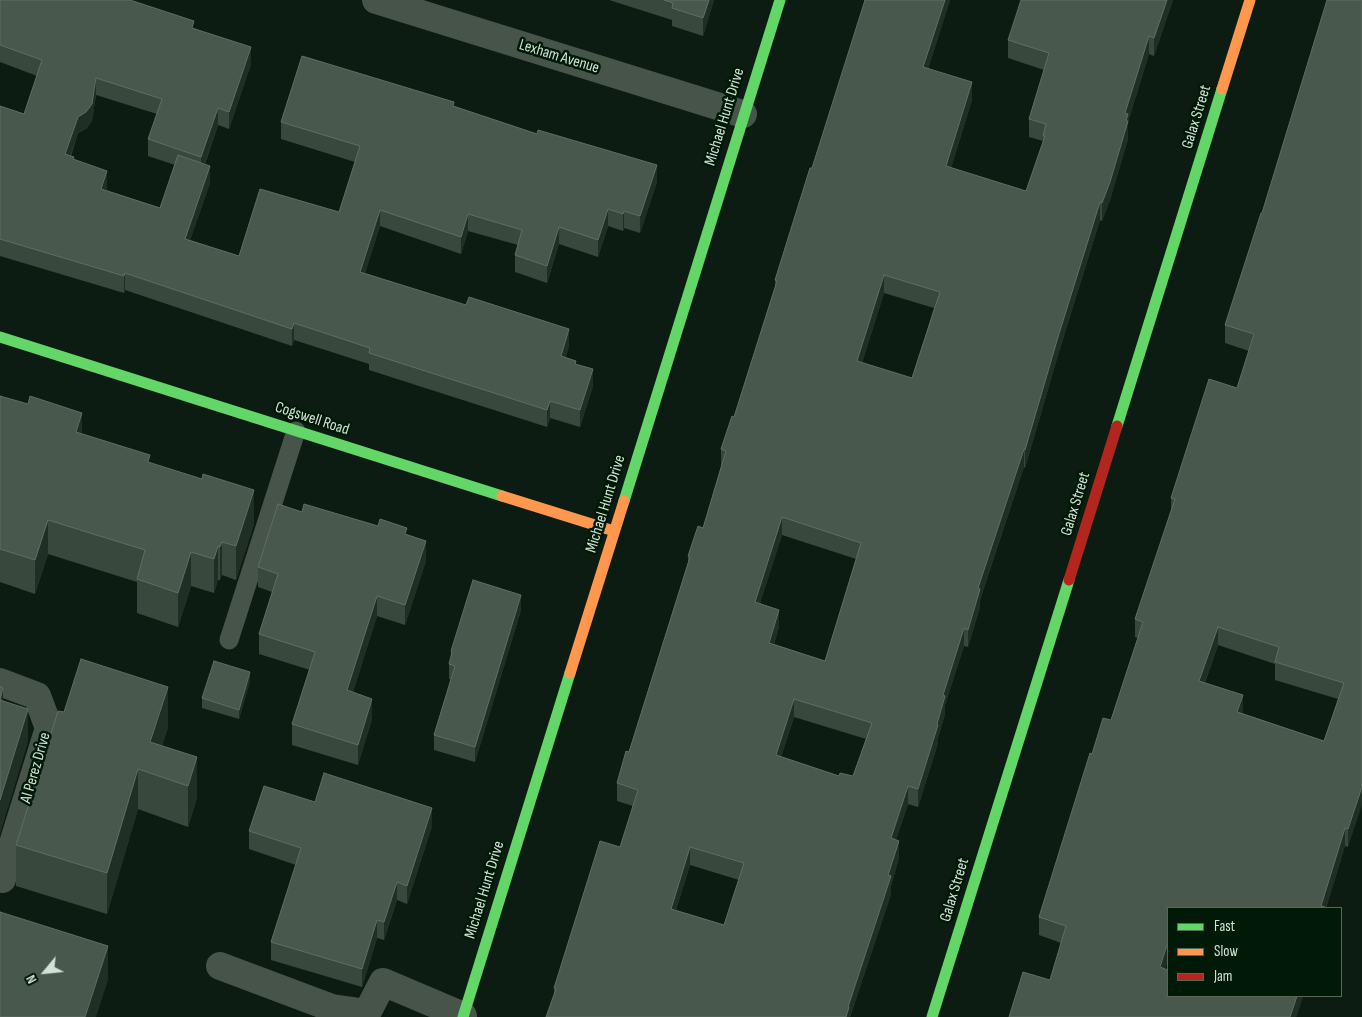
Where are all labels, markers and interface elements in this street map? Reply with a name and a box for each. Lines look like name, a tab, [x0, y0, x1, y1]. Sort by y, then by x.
street label: Lexham Avenue	[517, 36, 601, 78]
street label: Michael Hunt Drive	[701, 66, 749, 168]
street label: Galax Street	[1178, 83, 1216, 151]
street label: Cogswell Road	[272, 398, 352, 440]
street label: Michael Hunt Drive	[582, 453, 630, 555]
street label: Galax Street	[1057, 470, 1095, 538]
street label: Al Perez Drive	[17, 730, 55, 806]
street label: Michael Hunt Drive	[461, 839, 509, 941]
street label: Galax Street	[936, 856, 974, 924]
legend	[1167, 907, 1342, 997]
text: Fast	[1214, 917, 1235, 936]
text: Slow	[1214, 942, 1238, 961]
north arrow	[20, 947, 70, 997]
text: Jam	[1214, 967, 1232, 986]
text: N	[22, 972, 41, 987]

